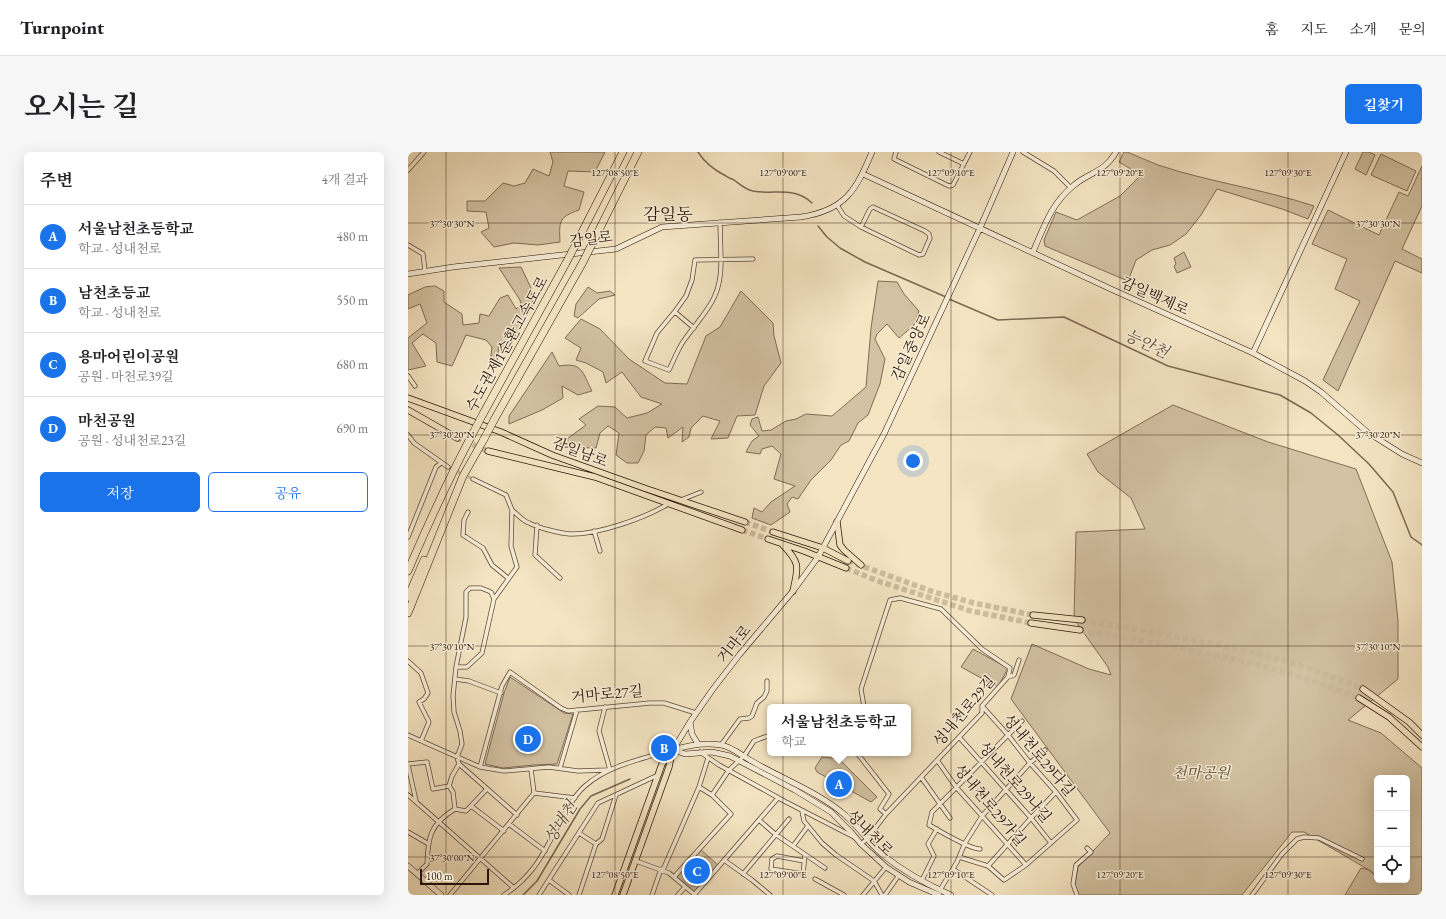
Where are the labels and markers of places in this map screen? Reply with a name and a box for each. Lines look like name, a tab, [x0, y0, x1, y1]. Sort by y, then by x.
pin: D	[515, 724, 541, 754]
pin: B	[651, 733, 677, 763]
pin: A	[826, 769, 852, 799]
pin: C	[684, 856, 710, 886]

